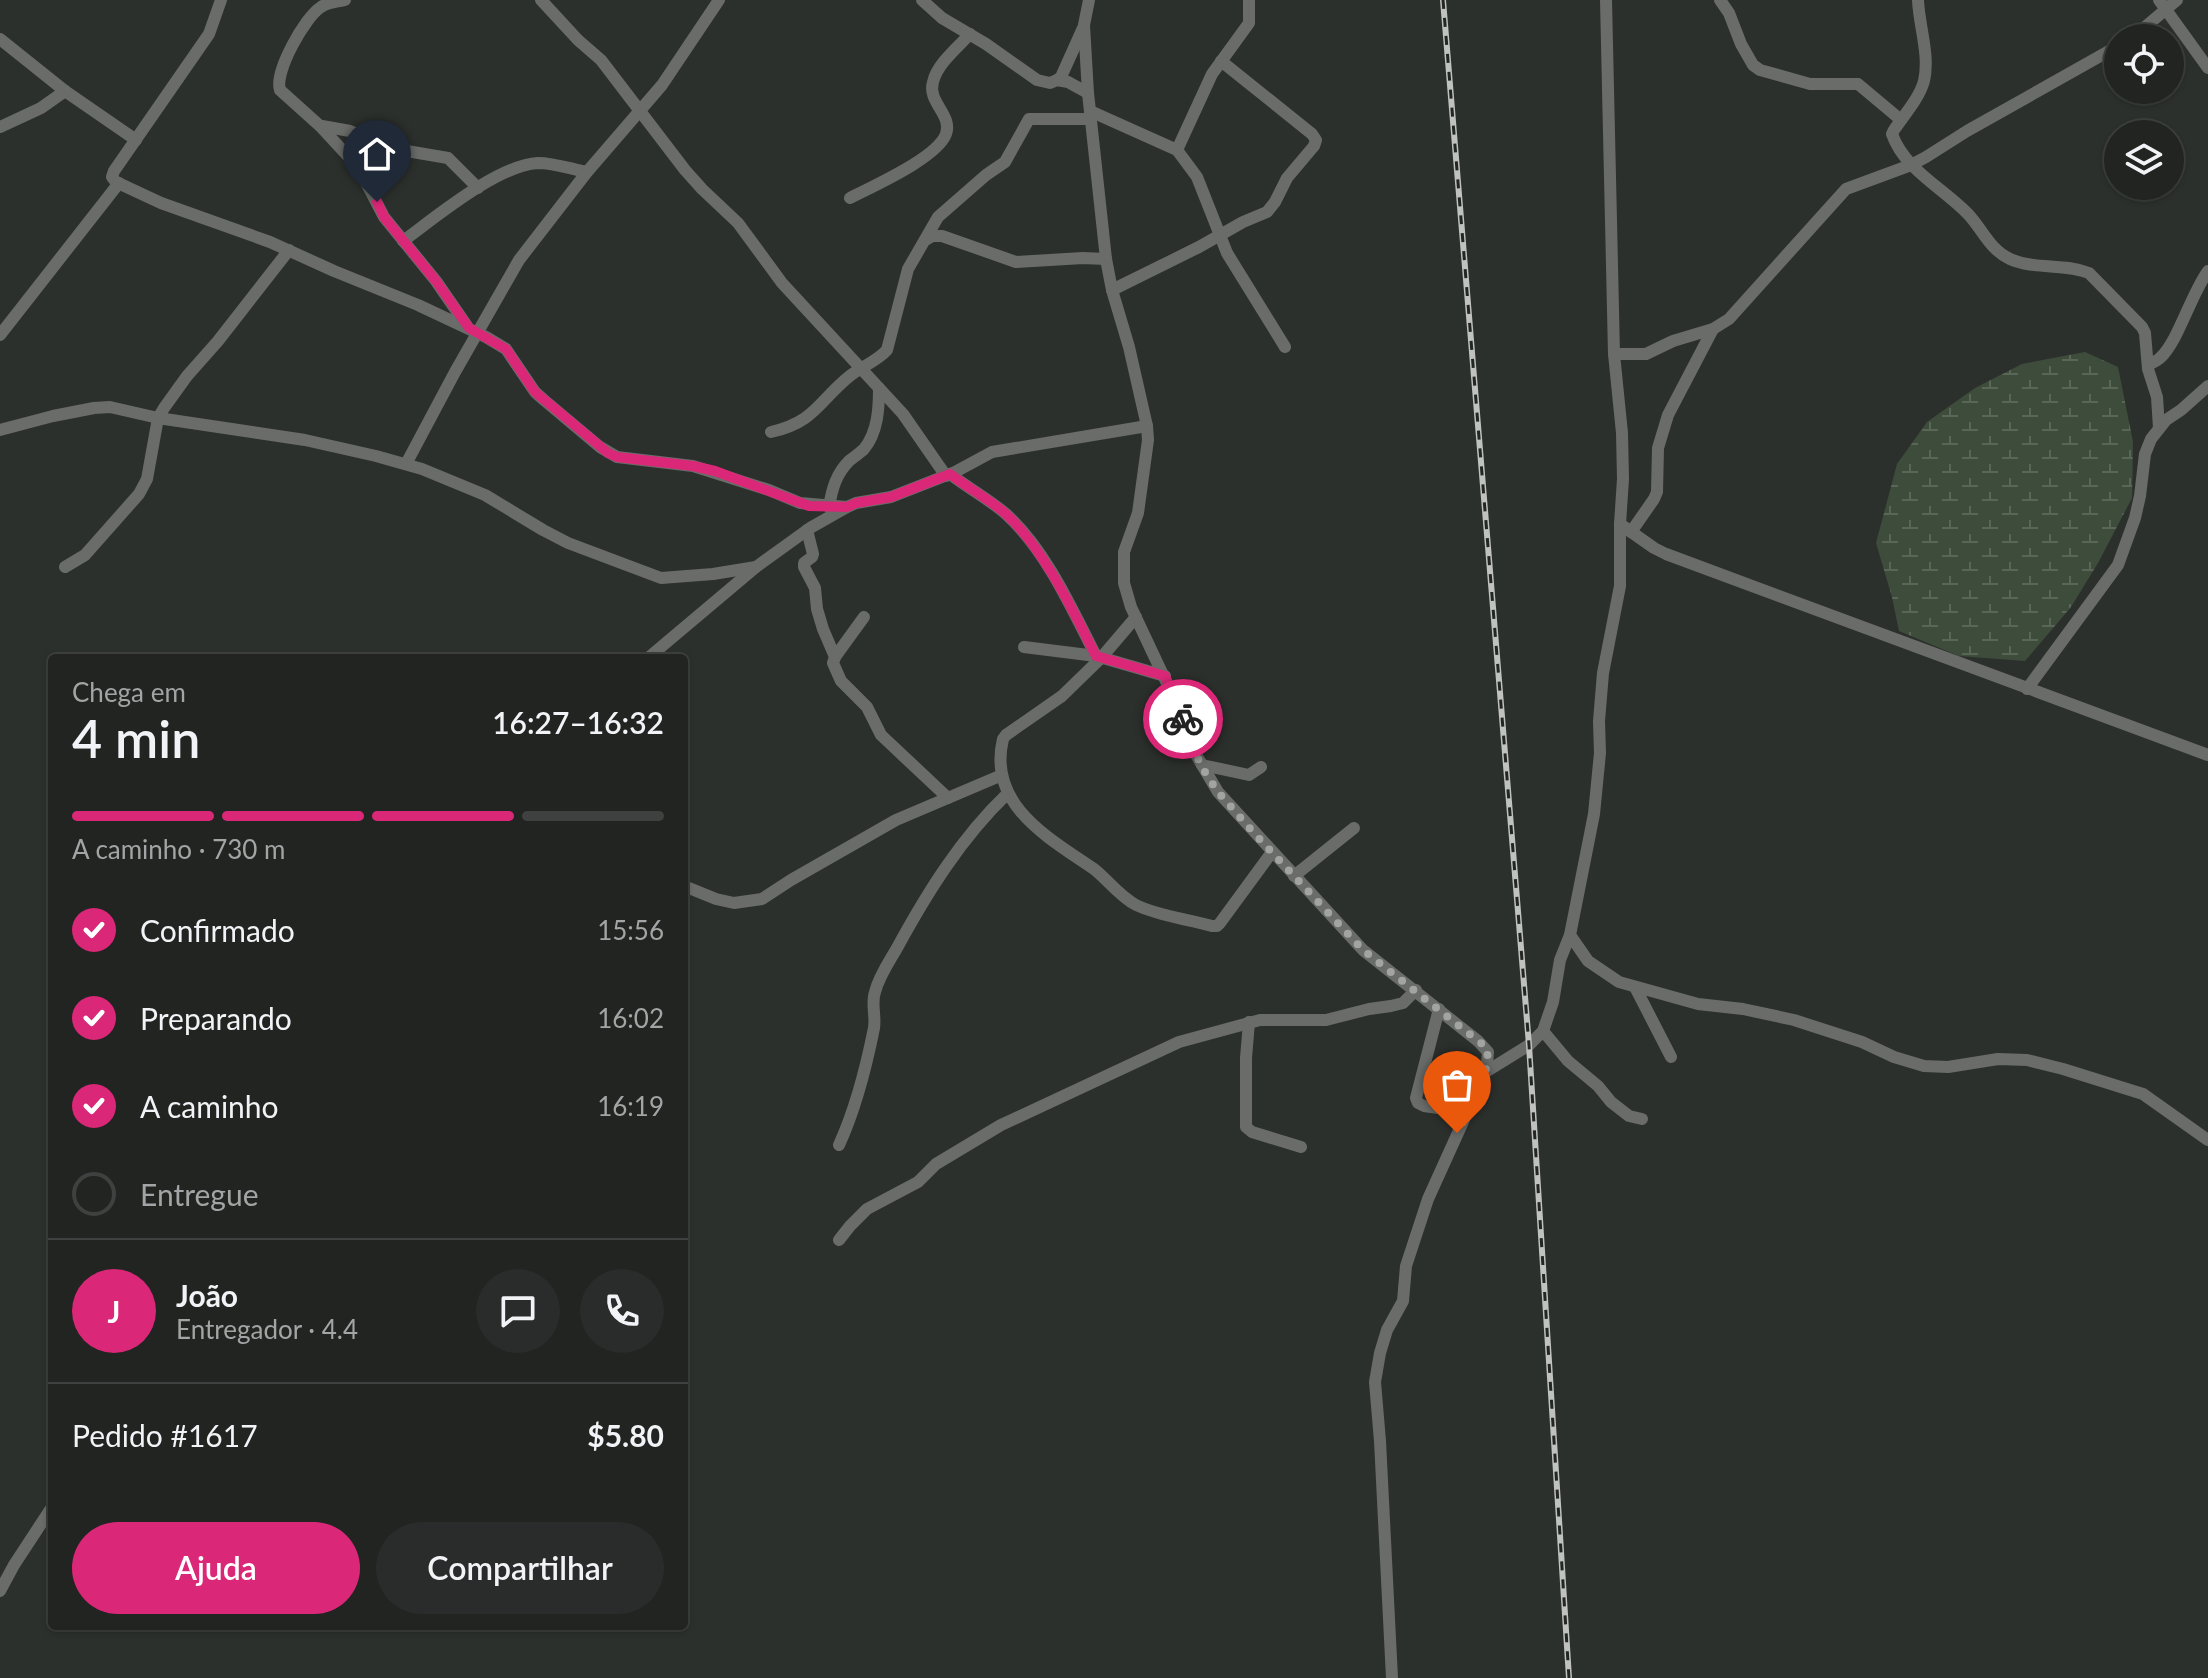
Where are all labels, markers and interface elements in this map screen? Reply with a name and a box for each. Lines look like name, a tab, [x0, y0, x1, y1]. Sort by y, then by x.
map controls	[2104, 24, 2184, 200]
button: locate	[2104, 24, 2184, 104]
pin	[343, 120, 411, 202]
button: layers	[2104, 120, 2184, 200]
icon: home	[355, 132, 399, 176]
text: Chega em	[72, 676, 186, 708]
courier	[1143, 679, 1223, 759]
icon: bike	[1161, 697, 1205, 741]
text: 16:27–16:32	[492, 704, 664, 740]
text: 4 min	[72, 707, 200, 769]
text: A caminho · 730 m	[72, 833, 285, 865]
icon: check	[72, 908, 116, 952]
text: Confirmado	[140, 912, 295, 948]
text: 15:56	[597, 914, 664, 946]
icon: check	[72, 996, 116, 1040]
text: Preparando	[140, 1000, 292, 1036]
text: 16:02	[597, 1002, 664, 1034]
pin	[1423, 1051, 1491, 1133]
icon: bag	[1435, 1063, 1479, 1107]
icon: check	[72, 1084, 116, 1128]
text: A caminho	[140, 1088, 279, 1124]
text: 16:19	[597, 1090, 664, 1122]
text: Entregue	[140, 1176, 259, 1212]
button: chat	[476, 1269, 560, 1353]
button: phone	[580, 1269, 664, 1353]
text: João	[176, 1277, 238, 1313]
text: J	[108, 1293, 120, 1329]
text: Entregador · 4.4	[176, 1313, 358, 1345]
text: Pedido #1617	[72, 1417, 258, 1453]
text: $5.80	[587, 1417, 664, 1453]
button: Ajuda	[72, 1522, 360, 1614]
button: Compartilhar	[376, 1522, 664, 1614]

